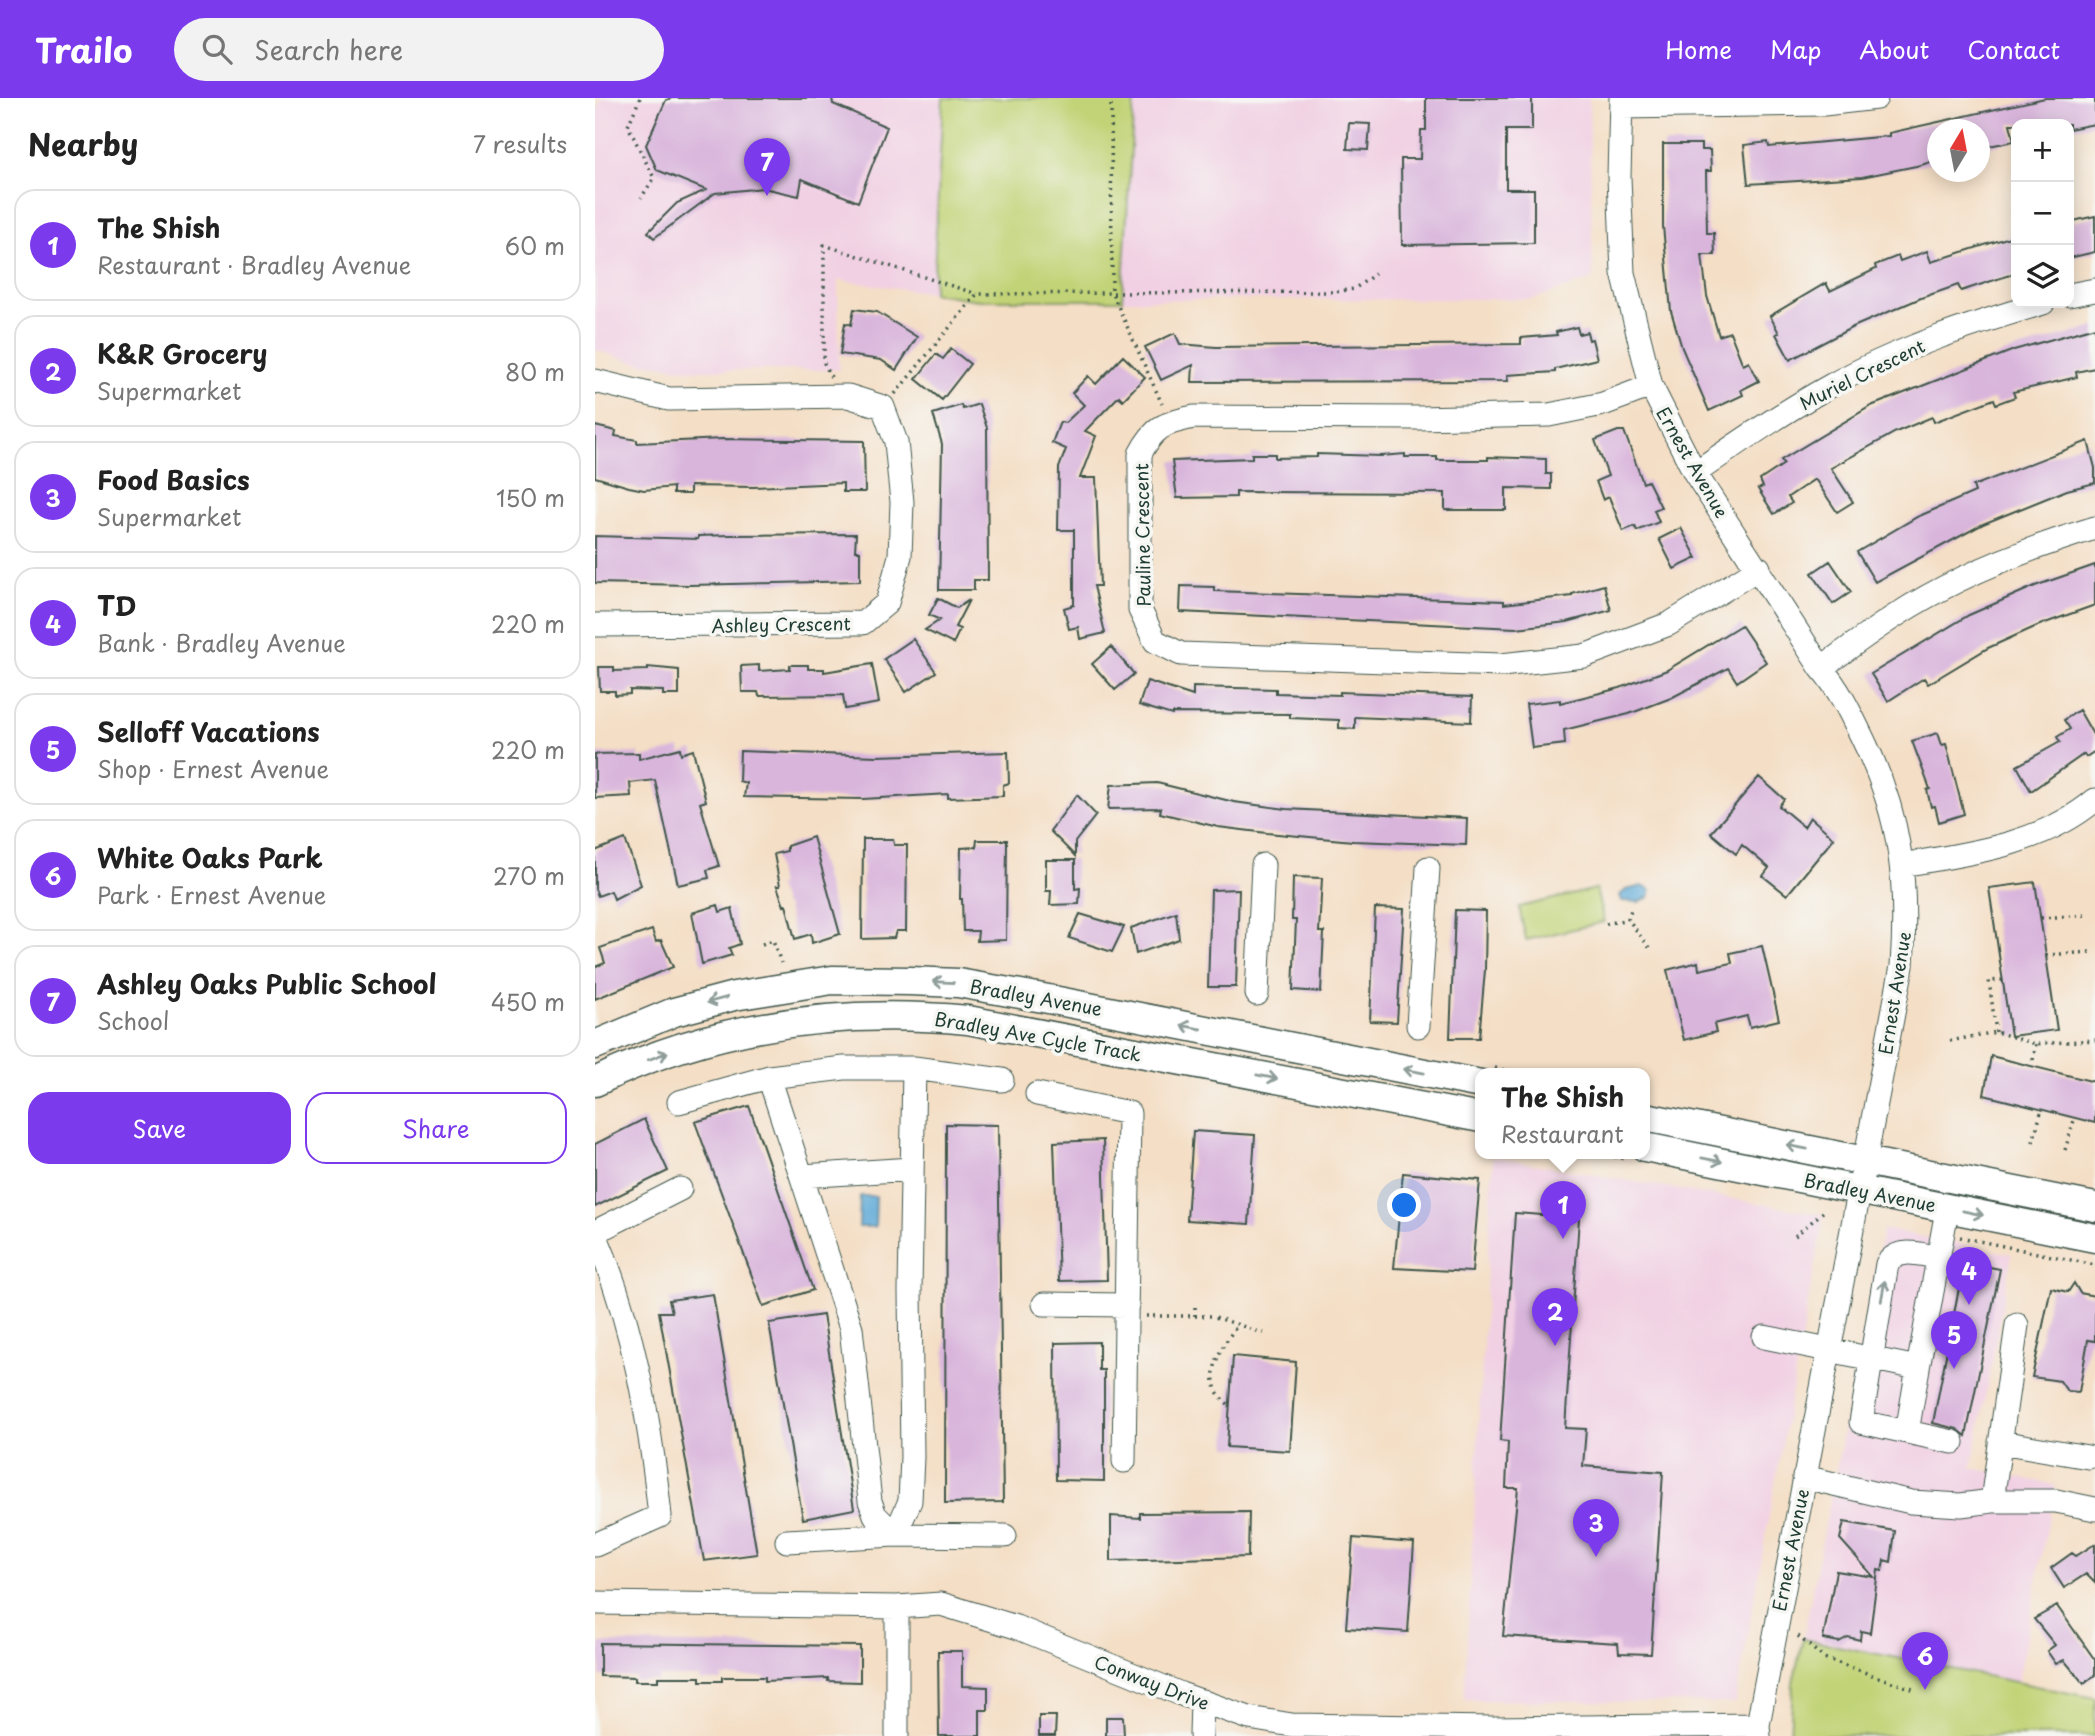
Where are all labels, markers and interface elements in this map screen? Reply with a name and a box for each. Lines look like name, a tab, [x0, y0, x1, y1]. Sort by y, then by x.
search box	[174, 18, 664, 81]
text: Trailo	[35, 24, 132, 74]
icon: search	[198, 30, 236, 68]
text: Search here	[254, 30, 403, 69]
text: Home	[1665, 31, 1732, 67]
text: Map	[1770, 31, 1821, 67]
text: About	[1859, 31, 1929, 67]
text: Contact	[1967, 31, 2060, 67]
north arrow	[1927, 119, 1990, 182]
map controls	[2011, 119, 2074, 308]
button: +	[2011, 119, 2074, 182]
text: Nearby	[28, 121, 138, 166]
text: 7 results	[473, 126, 567, 161]
pin: 7	[744, 138, 790, 196]
button: −	[2011, 182, 2074, 245]
text: The Shish	[97, 208, 221, 247]
text: 1	[48, 228, 59, 263]
text: 60 m	[505, 228, 565, 263]
button: layers	[2011, 245, 2074, 308]
text: Restaurant · Bradley Avenue	[97, 247, 411, 282]
street label: Muriel Crescent	[1795, 332, 1929, 416]
text: K&R Grocery	[97, 334, 267, 373]
text: 2	[45, 354, 61, 389]
text: 80 m	[505, 354, 565, 389]
text: Supermarket	[97, 373, 241, 408]
street label: Ernest Avenue	[1650, 402, 1736, 522]
text: Food Basics	[97, 460, 250, 499]
street label: Pauline Crescent	[1127, 463, 1157, 607]
text: 3	[45, 480, 61, 515]
text: 150 m	[496, 480, 565, 515]
text: Supermarket	[97, 499, 241, 534]
text: TD	[97, 586, 136, 625]
text: 4	[45, 606, 61, 641]
text: 220 m	[491, 606, 565, 641]
street label: Ashley Crescent	[711, 609, 851, 639]
text: Bank · Bradley Avenue	[97, 625, 346, 660]
text: Selloff Vacations	[97, 712, 320, 751]
text: 5	[46, 732, 60, 767]
text: 220 m	[491, 732, 565, 767]
text: Shop · Ernest Avenue	[97, 751, 329, 786]
text: White Oaks Park	[97, 838, 323, 877]
text: 6	[45, 858, 61, 893]
text: 270 m	[493, 858, 565, 893]
text: Park · Ernest Avenue	[97, 877, 326, 912]
street label: Ernest Avenue	[1871, 930, 1917, 1056]
text: Ashley Oaks Public School	[97, 964, 437, 1003]
street label: Bradley Avenue	[968, 972, 1105, 1022]
one-way arrow	[932, 976, 955, 989]
text: 7	[46, 984, 60, 1019]
text: 450 m	[491, 984, 565, 1019]
one-way arrow	[706, 994, 729, 1007]
text: School	[97, 1003, 169, 1038]
street label: Bradley Ave Cycle Track	[933, 1005, 1143, 1067]
one-way arrow	[1180, 1019, 1203, 1033]
one-way arrow	[647, 1049, 669, 1062]
one-way arrow	[1403, 1064, 1426, 1077]
popup	[1475, 1068, 1650, 1159]
one-way arrow	[1255, 1071, 1278, 1084]
text: The Shish	[1501, 1077, 1624, 1116]
button: Save	[28, 1092, 291, 1164]
button: Share	[305, 1092, 567, 1164]
text: Restaurant	[1501, 1116, 1624, 1151]
one-way arrow	[1786, 1140, 1809, 1154]
one-way arrow	[1700, 1154, 1723, 1168]
street label: Bradley Avenue	[1802, 1166, 1939, 1218]
pin: 1	[1540, 1181, 1586, 1239]
your location	[1387, 1188, 1421, 1222]
one-way arrow	[1961, 1207, 1984, 1221]
pin: 4	[1946, 1247, 1992, 1305]
one-way arrow	[1877, 1280, 1890, 1303]
pin: 2	[1532, 1288, 1578, 1346]
pin: 5	[1931, 1311, 1977, 1369]
street label: Ernest Avenue	[1765, 1487, 1815, 1613]
pin: 3	[1573, 1499, 1619, 1557]
pin: 6	[1902, 1632, 1948, 1690]
street label: Conway Drive	[1091, 1648, 1213, 1716]

